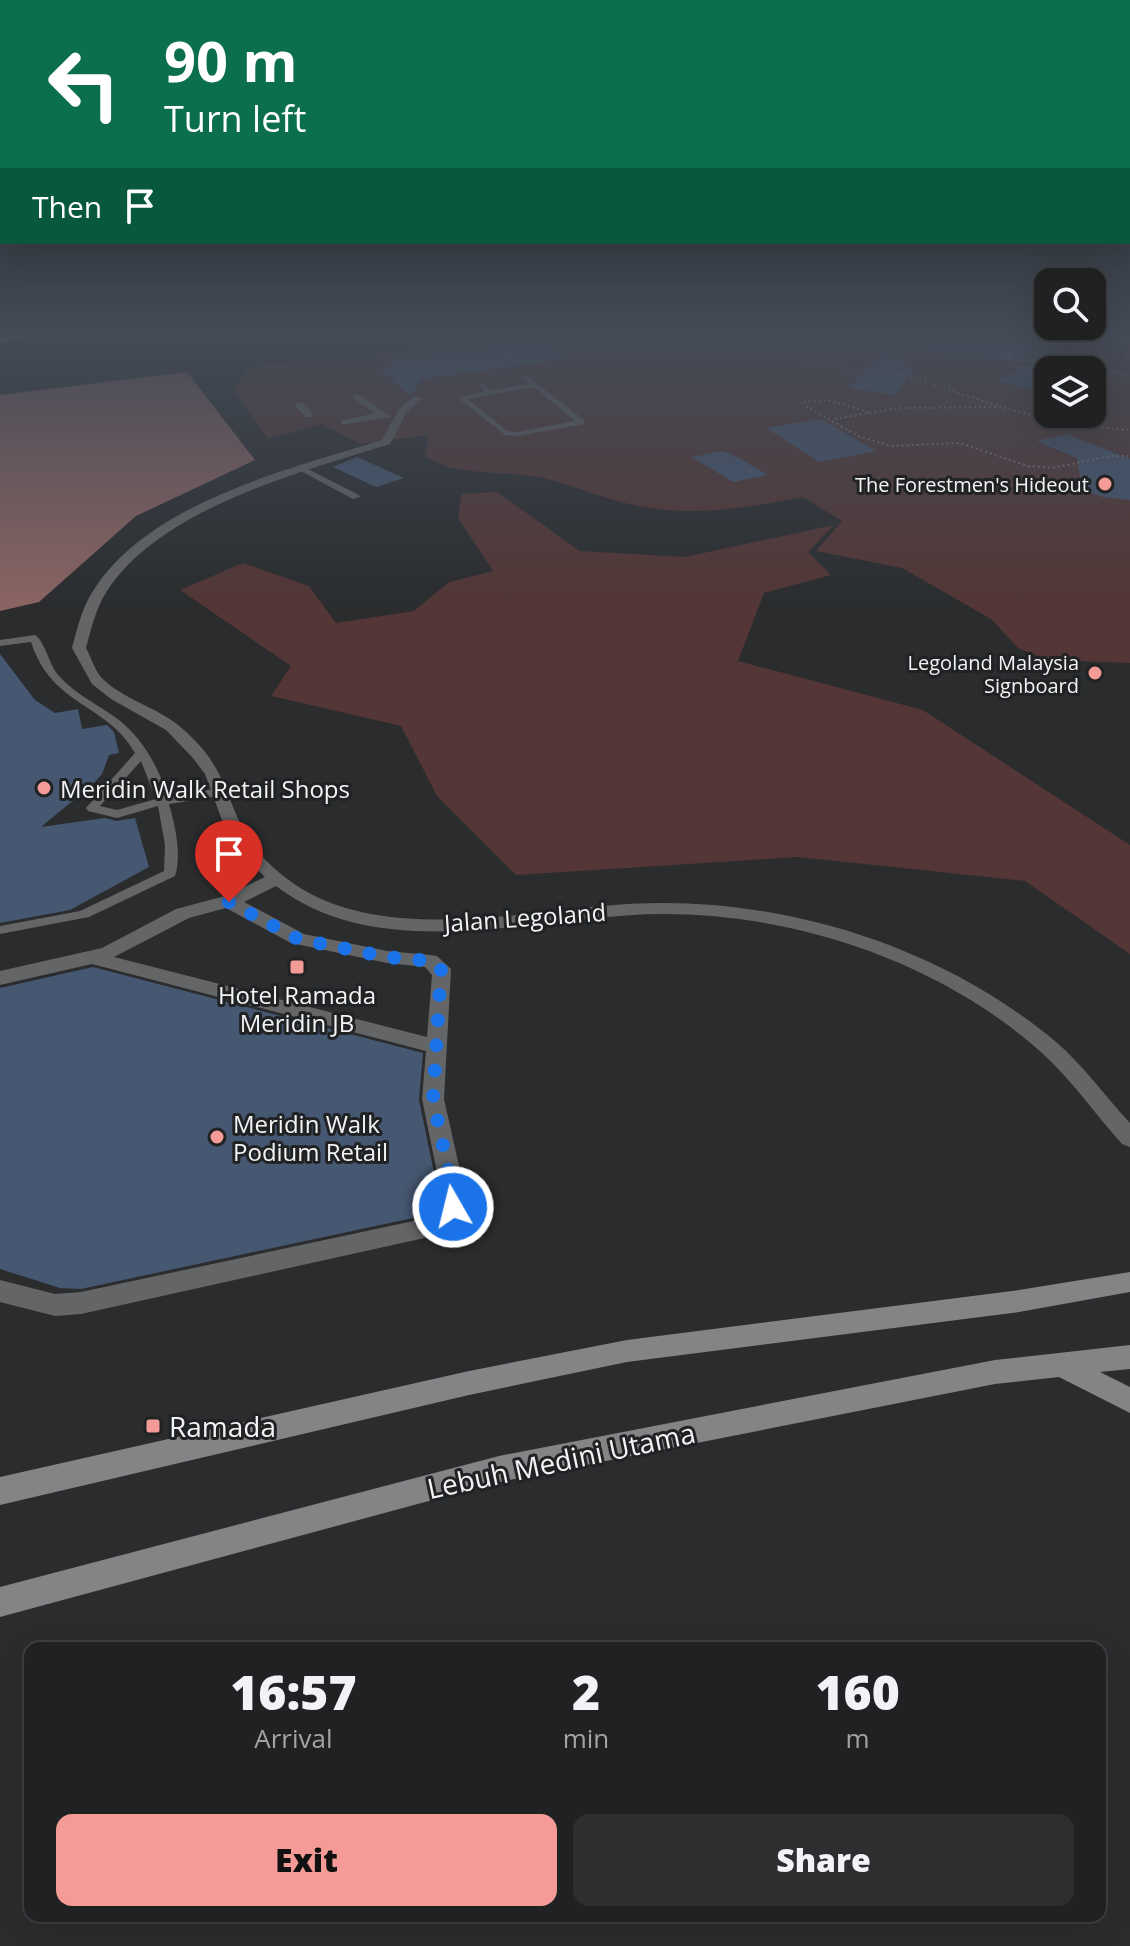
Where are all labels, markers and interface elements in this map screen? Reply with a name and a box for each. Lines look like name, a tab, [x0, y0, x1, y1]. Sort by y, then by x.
text: 90 m	[164, 22, 298, 98]
icon: left	[32, 32, 136, 136]
text: Turn left	[164, 94, 306, 143]
icon: arrive	[118, 184, 162, 228]
text: Then	[32, 186, 102, 227]
map controls	[1034, 268, 1106, 428]
button: search	[1034, 268, 1106, 340]
button: layers	[1034, 356, 1106, 428]
place label: The Forestmen's Hideout	[855, 471, 1089, 498]
marker: The Forestmen's Hideout	[1096, 475, 1114, 493]
place label: Legoland Malaysia Signboard	[908, 649, 1079, 699]
marker: Legoland Malaysia Signboard	[1086, 664, 1104, 682]
place label: Meridin Walk Retail Shops	[60, 772, 350, 805]
marker: Meridin Walk Retail Shops	[35, 779, 53, 797]
pin	[195, 820, 263, 902]
icon: arrive	[207, 832, 251, 876]
street label: Jalan Legoland	[441, 895, 607, 939]
marker: Hotel Ramada Meridin JB	[288, 958, 306, 976]
place label: Hotel Ramada Meridin JB	[218, 978, 376, 1039]
place label: Meridin Walk Podium Retail	[233, 1107, 388, 1168]
marker: Meridin Walk Podium Retail	[208, 1128, 226, 1146]
position arrow	[411, 1165, 495, 1249]
place label: Ramada	[169, 1407, 276, 1445]
street label: Lebuh Medini Utama	[423, 1413, 699, 1507]
marker: Ramada	[144, 1417, 162, 1435]
text: 16:57	[230, 1659, 357, 1724]
text: 2	[572, 1659, 600, 1724]
text: 160	[815, 1659, 900, 1724]
text: Arrival	[254, 1720, 332, 1756]
text: min	[563, 1720, 609, 1756]
text: m	[846, 1720, 870, 1756]
button: Exit	[56, 1814, 557, 1906]
button: Share	[573, 1814, 1074, 1906]

